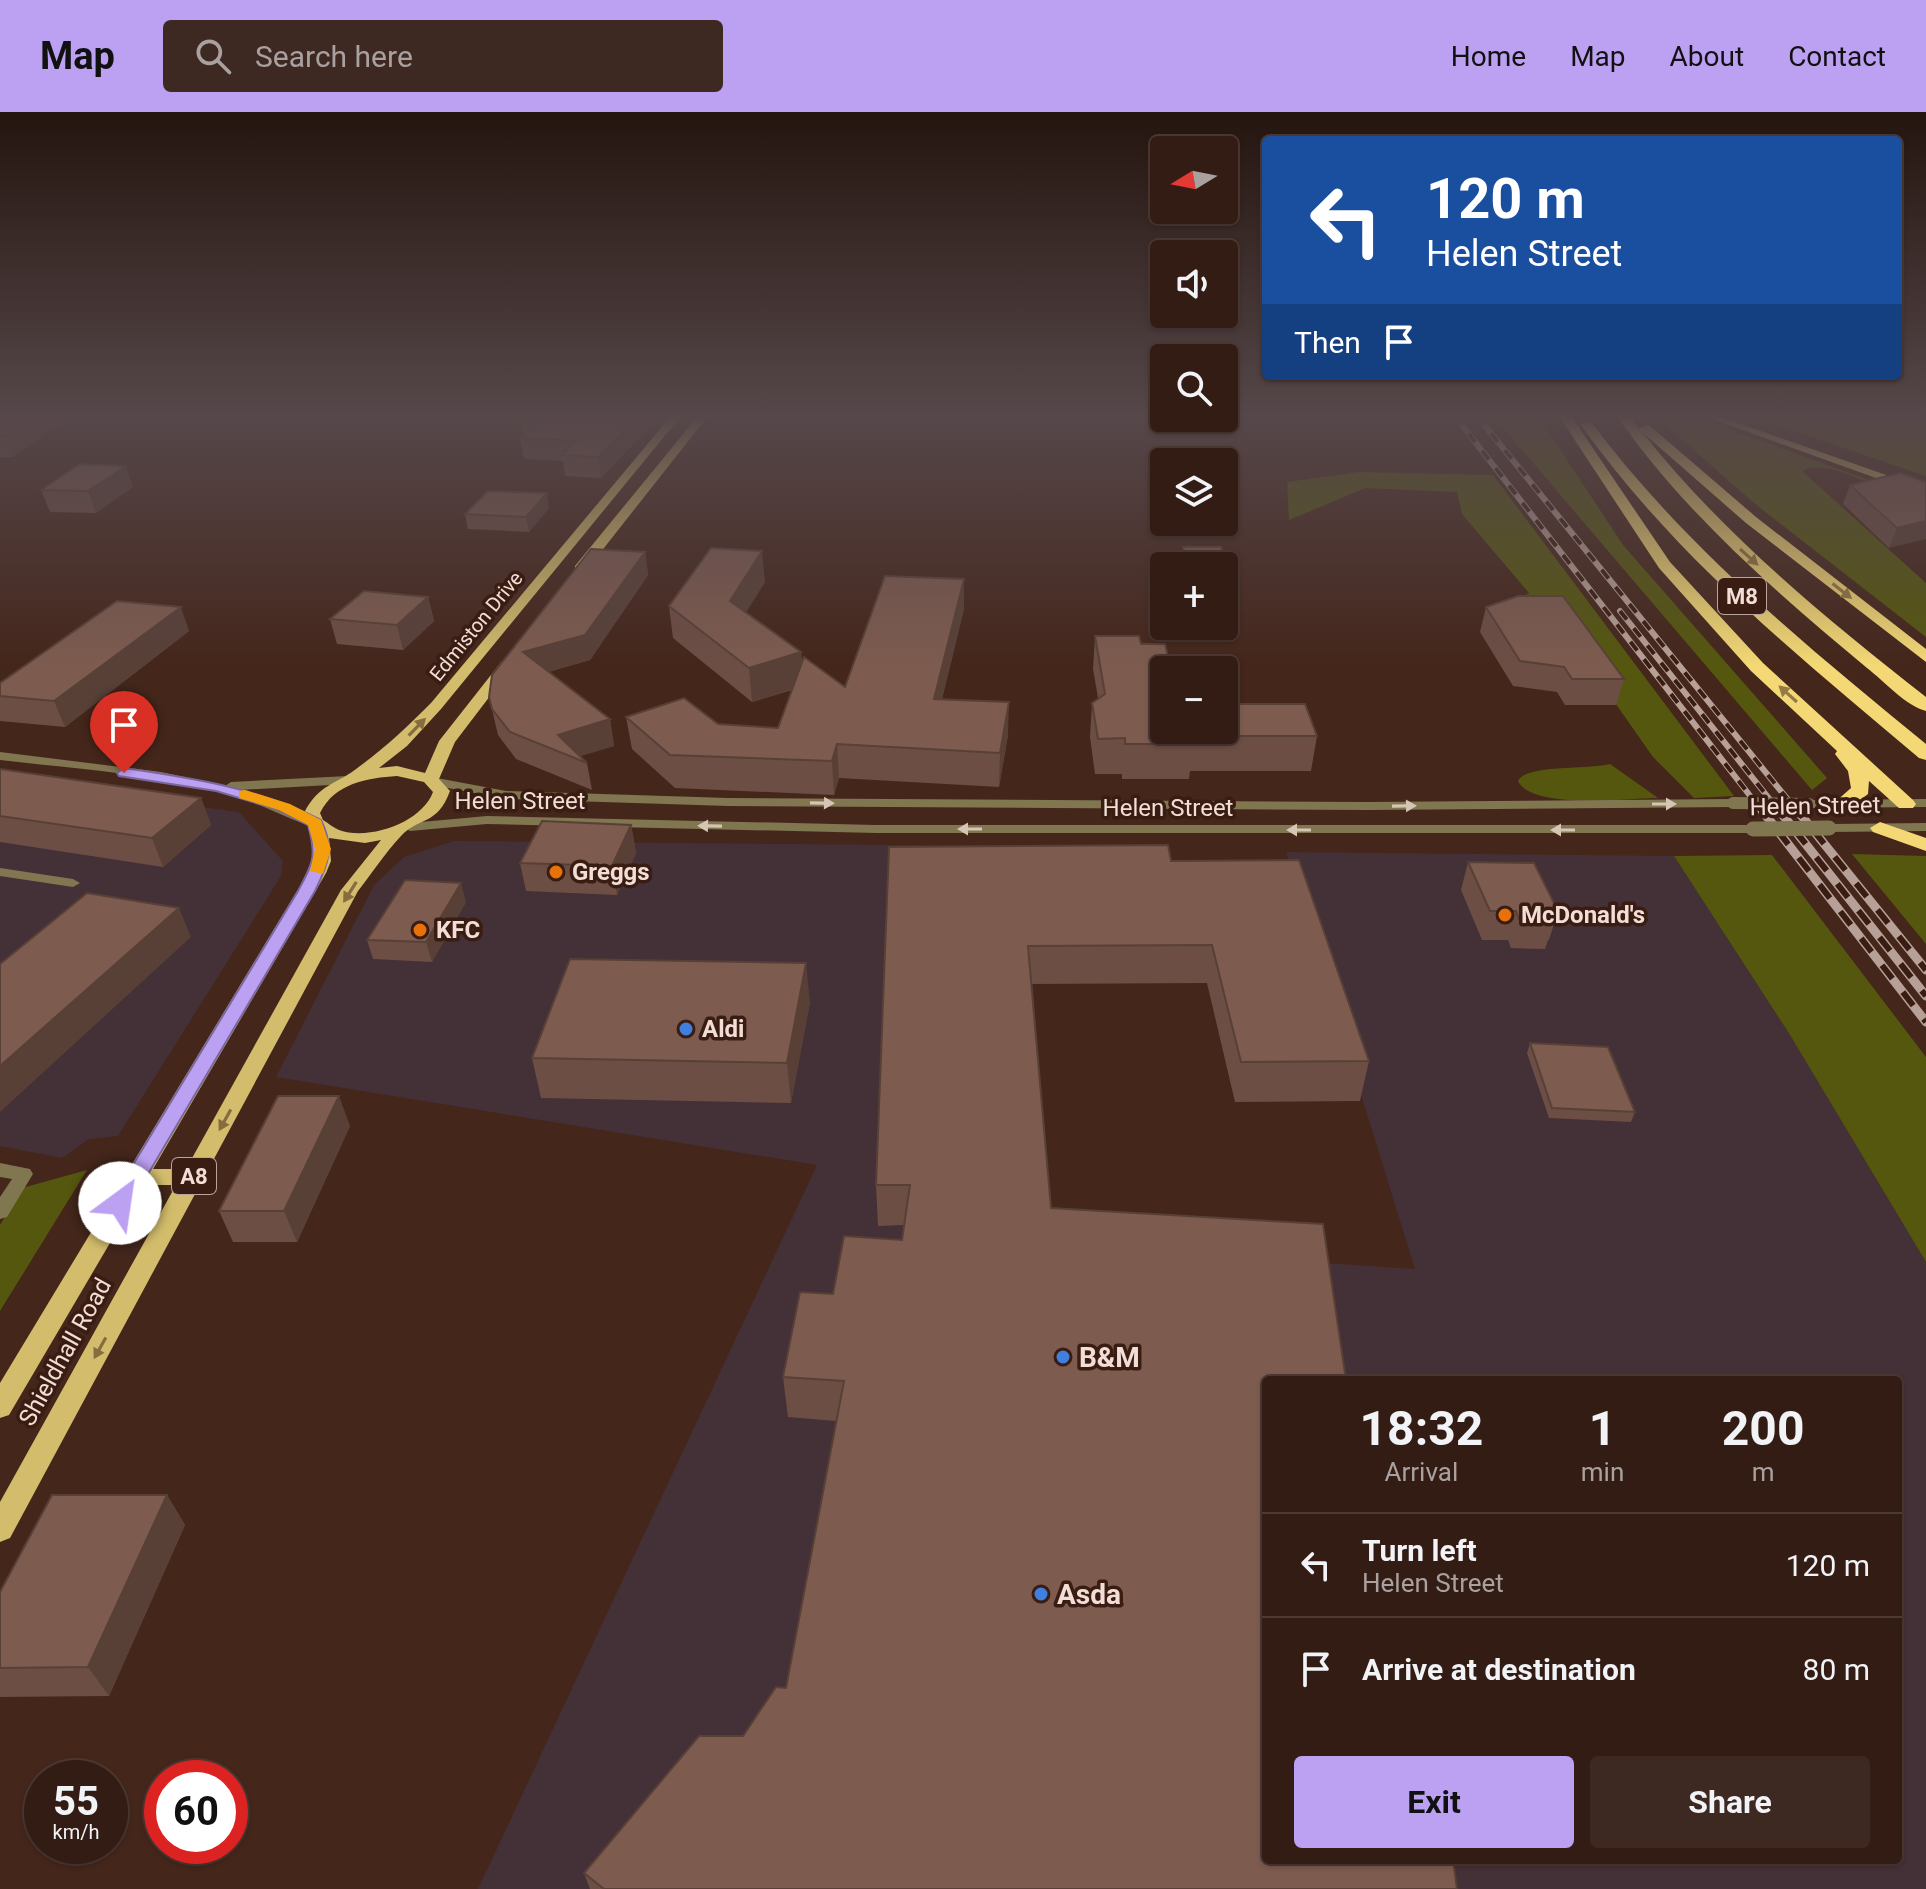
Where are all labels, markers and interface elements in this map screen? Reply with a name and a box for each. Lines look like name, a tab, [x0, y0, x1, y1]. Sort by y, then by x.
search box	[163, 20, 723, 92]
text: Map	[40, 34, 115, 78]
icon: search	[191, 34, 235, 78]
text: Search here	[255, 39, 413, 74]
text: Home	[1451, 40, 1526, 73]
text: Map	[1570, 40, 1626, 73]
text: About	[1670, 40, 1744, 73]
text: Contact	[1788, 40, 1886, 73]
north arrow	[1150, 136, 1238, 224]
map controls	[1150, 136, 1238, 744]
text: 120 m	[1426, 166, 1585, 232]
icon: left	[1294, 168, 1398, 272]
text: Helen Street	[1426, 233, 1622, 275]
button: sound	[1150, 240, 1238, 328]
icon: arrive	[1377, 320, 1421, 364]
text: Then	[1294, 325, 1361, 360]
button: search	[1150, 344, 1238, 432]
button: layers	[1150, 448, 1238, 536]
one-way arrow	[1739, 548, 1759, 565]
button: +	[1150, 552, 1238, 640]
street label: Edmiston Drive	[425, 566, 527, 686]
road number: M8	[1718, 578, 1766, 614]
one-way arrow	[1832, 582, 1852, 599]
button: −	[1150, 656, 1238, 744]
one-way arrow	[1778, 686, 1798, 703]
pin	[90, 691, 158, 773]
icon: arrive	[102, 703, 146, 747]
one-way arrow	[408, 717, 426, 736]
street label: Helen Street	[455, 787, 586, 815]
street label: Helen Street	[1749, 791, 1881, 821]
street label: Helen Street	[1103, 794, 1234, 822]
one-way arrow	[810, 797, 835, 809]
one-way arrow	[1652, 798, 1677, 810]
one-way arrow	[1392, 800, 1417, 812]
one-way arrow	[697, 820, 722, 833]
one-way arrow	[957, 823, 982, 835]
one-way arrow	[1286, 824, 1311, 836]
one-way arrow	[1550, 824, 1575, 836]
place label: Greggs	[572, 858, 650, 886]
marker: Greggs	[547, 863, 565, 881]
one-way arrow	[343, 881, 357, 903]
place label: McDonald's	[1521, 901, 1645, 929]
marker: McDonald's	[1496, 906, 1514, 924]
place label: KFC	[436, 916, 480, 944]
marker: KFC	[411, 921, 429, 939]
place label: Aldi	[702, 1015, 744, 1043]
marker: Aldi	[677, 1020, 695, 1038]
one-way arrow	[218, 1109, 232, 1131]
road number: A8	[172, 1158, 216, 1194]
position arrow	[78, 1161, 162, 1245]
street label: Shieldhall Road	[13, 1273, 117, 1431]
one-way arrow	[93, 1337, 107, 1359]
place label: B&M	[1079, 1341, 1140, 1374]
marker: B&M	[1054, 1348, 1072, 1366]
text: 18:32	[1360, 1400, 1483, 1457]
text: 1	[1589, 1400, 1616, 1457]
text: 200	[1722, 1400, 1804, 1457]
text: Arrival	[1385, 1457, 1458, 1487]
text: min	[1581, 1457, 1624, 1487]
text: m	[1752, 1457, 1775, 1487]
text: Turn left	[1362, 1533, 1477, 1568]
icon: left	[1294, 1543, 1338, 1587]
text: 120 m	[1786, 1548, 1870, 1583]
text: Helen Street	[1362, 1568, 1504, 1598]
place label: Asda	[1057, 1578, 1121, 1611]
marker: Asda	[1032, 1585, 1050, 1603]
icon: arrive	[1294, 1647, 1338, 1691]
text: Arrive at destination	[1362, 1652, 1636, 1687]
text: 80 m	[1803, 1652, 1870, 1687]
button: Exit	[1294, 1756, 1574, 1848]
button: Share	[1590, 1756, 1870, 1848]
speed limit sign: 60	[144, 1760, 248, 1864]
text: 55	[53, 1778, 99, 1825]
text: km/h	[53, 1820, 99, 1844]

